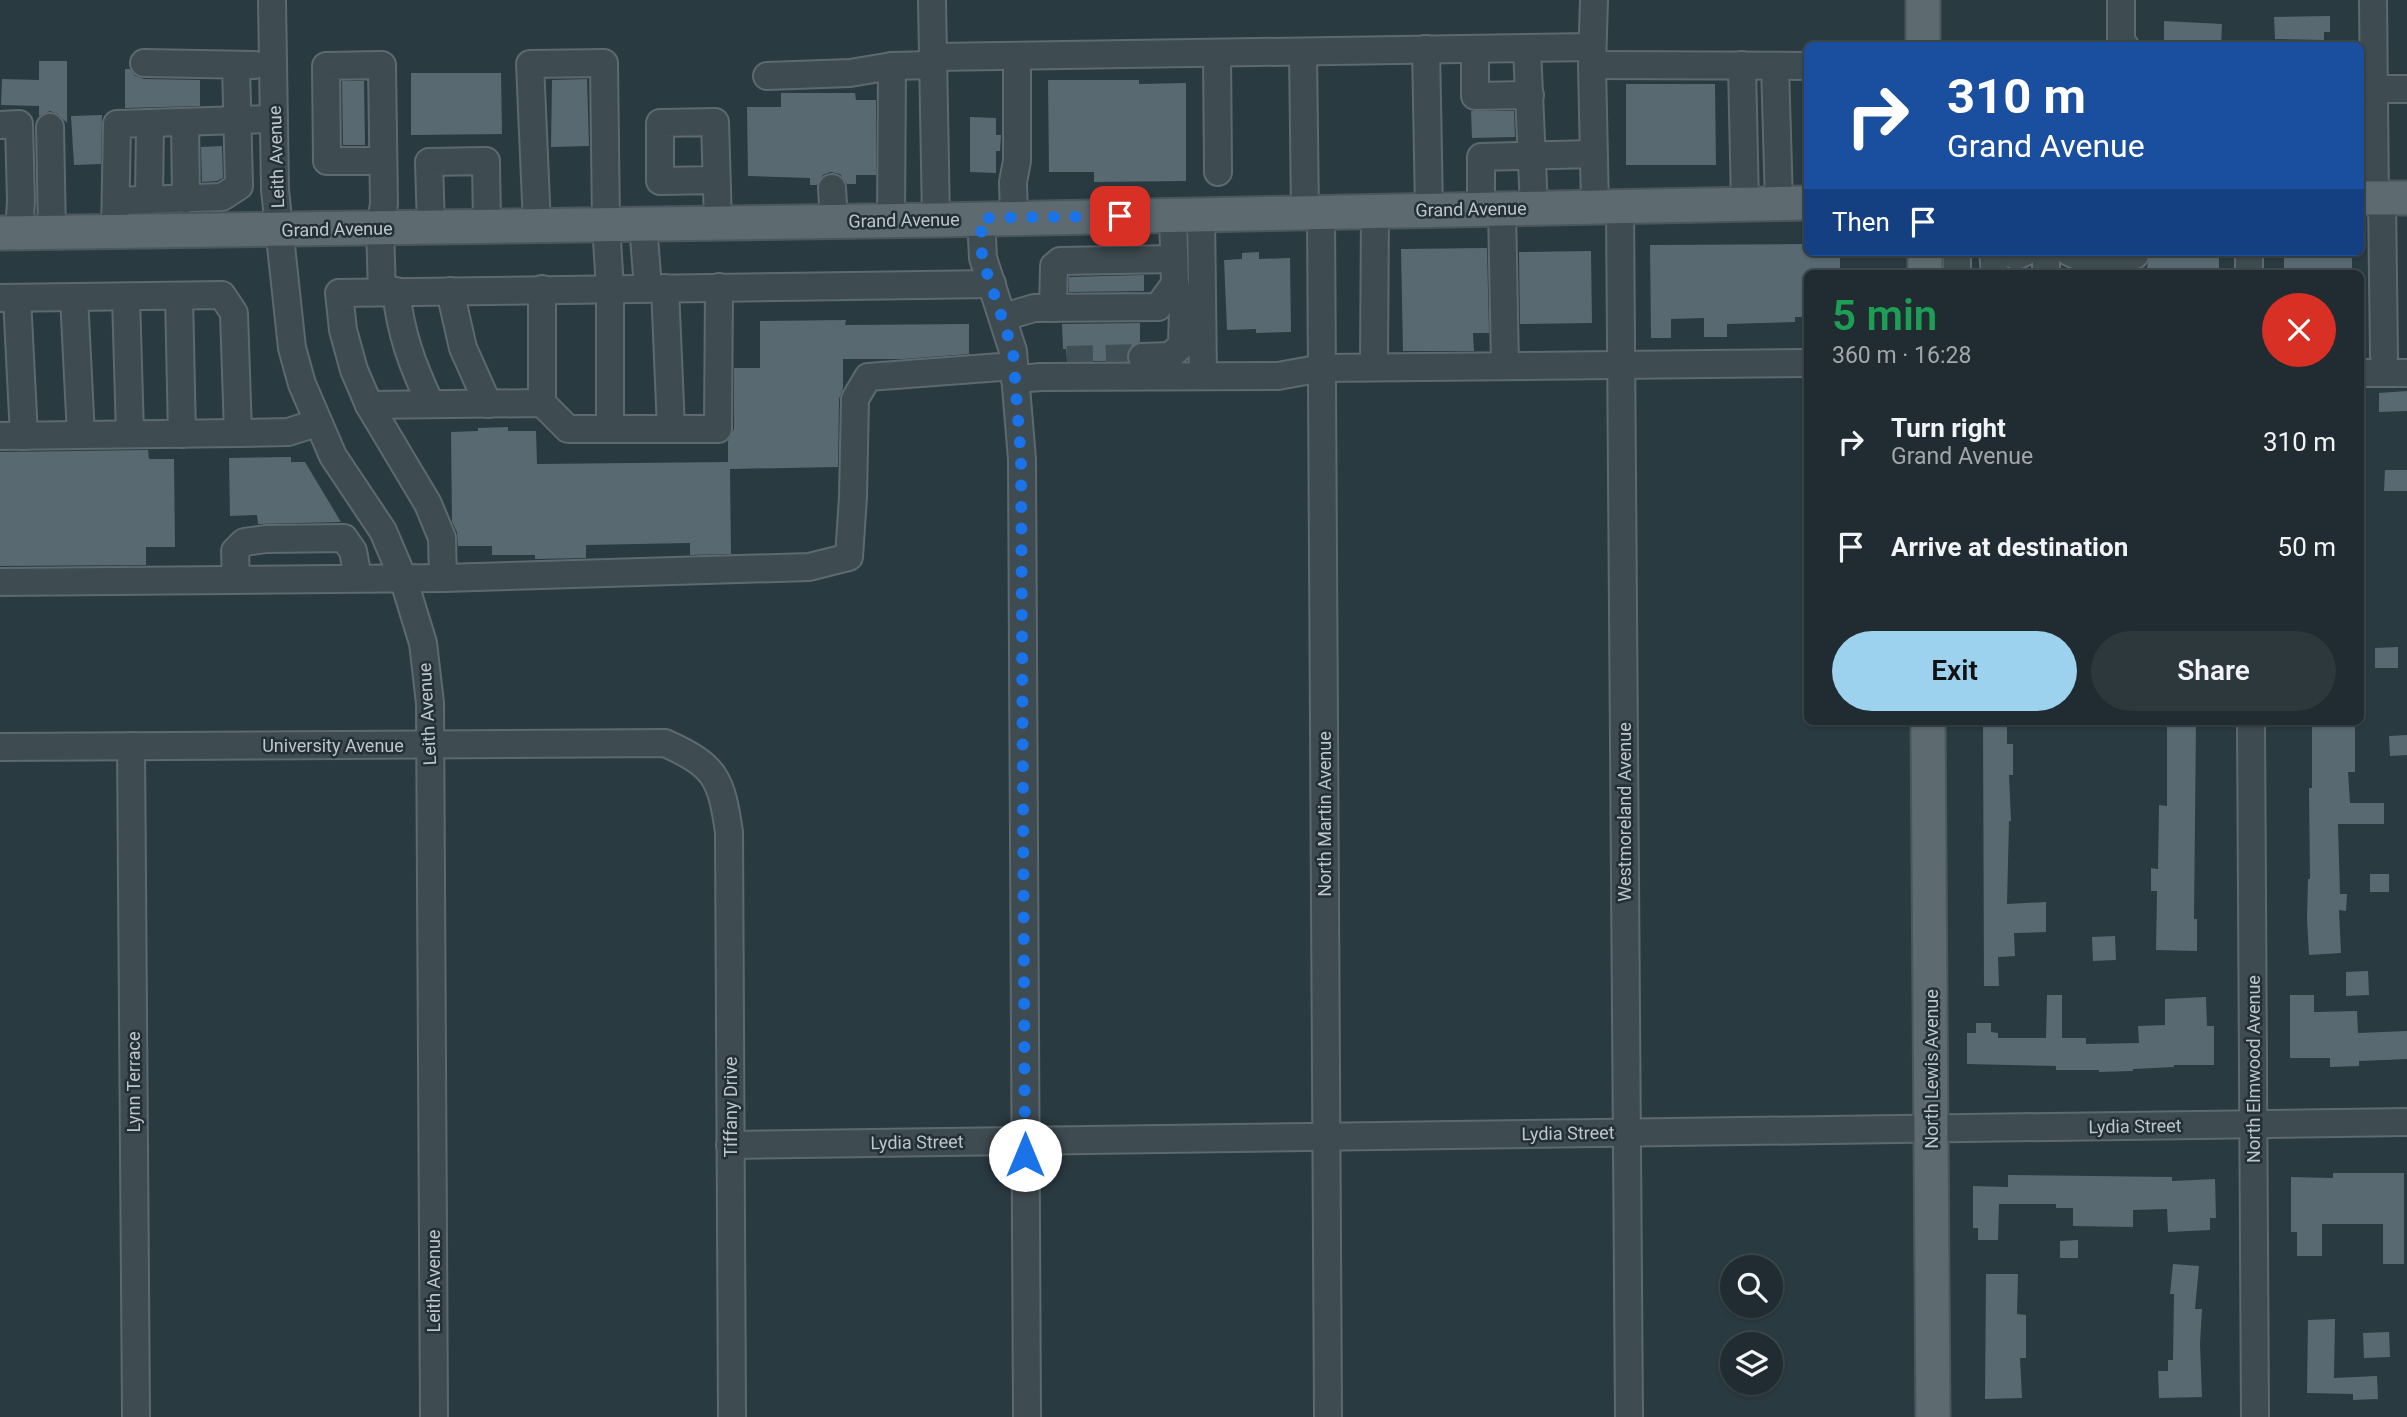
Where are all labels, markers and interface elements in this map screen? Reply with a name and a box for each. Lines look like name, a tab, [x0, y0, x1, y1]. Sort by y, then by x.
text: 310 m	[1947, 68, 2086, 125]
icon: right	[1832, 70, 1923, 161]
street label: Leith Avenue	[264, 105, 288, 209]
text: Grand Avenue	[1947, 127, 2145, 165]
pin	[1090, 186, 1150, 246]
icon: arrive	[1101, 197, 1139, 235]
street label: Grand Avenue	[1415, 198, 1527, 220]
icon: arrive	[1904, 203, 1942, 241]
text: Then	[1832, 207, 1890, 237]
street label: Grand Avenue	[848, 209, 960, 231]
street label: Grand Avenue	[281, 218, 393, 240]
text: 5 min	[1832, 291, 1937, 340]
button: close	[2262, 293, 2336, 367]
text: 360 m · 16:28	[1832, 342, 1971, 369]
text: Turn right	[1891, 413, 2006, 443]
icon: right	[1832, 423, 1870, 461]
text: 310 m	[2263, 427, 2336, 457]
text: Grand Avenue	[1891, 443, 2033, 470]
icon: arrive	[1832, 528, 1870, 566]
text: Arrive at destination	[1891, 532, 2128, 562]
text: 50 m	[2278, 532, 2336, 562]
button: Exit	[1832, 631, 2077, 711]
button: Share	[2091, 631, 2336, 711]
street label: Leith Avenue	[414, 662, 440, 766]
street label: Westmoreland Avenue	[1614, 722, 1635, 902]
street label: North Martin Avenue	[1314, 731, 1335, 897]
street label: University Avenue	[262, 735, 404, 756]
street label: North Elmwood Avenue	[2243, 975, 2264, 1163]
street label: North Lewis Avenue	[1921, 989, 1942, 1149]
street label: Lynn Terrace	[123, 1031, 144, 1133]
street label: Tiffany Drive	[720, 1057, 741, 1157]
street label: Lydia Street	[2088, 1115, 2182, 1137]
position arrow	[988, 1118, 1062, 1192]
street label: Lydia Street	[1521, 1122, 1615, 1144]
street label: Lydia Street	[870, 1131, 964, 1153]
street label: Leith Avenue	[423, 1230, 444, 1332]
map controls	[1720, 1255, 1783, 1395]
button: search	[1720, 1255, 1783, 1318]
button: layers	[1720, 1332, 1783, 1395]

